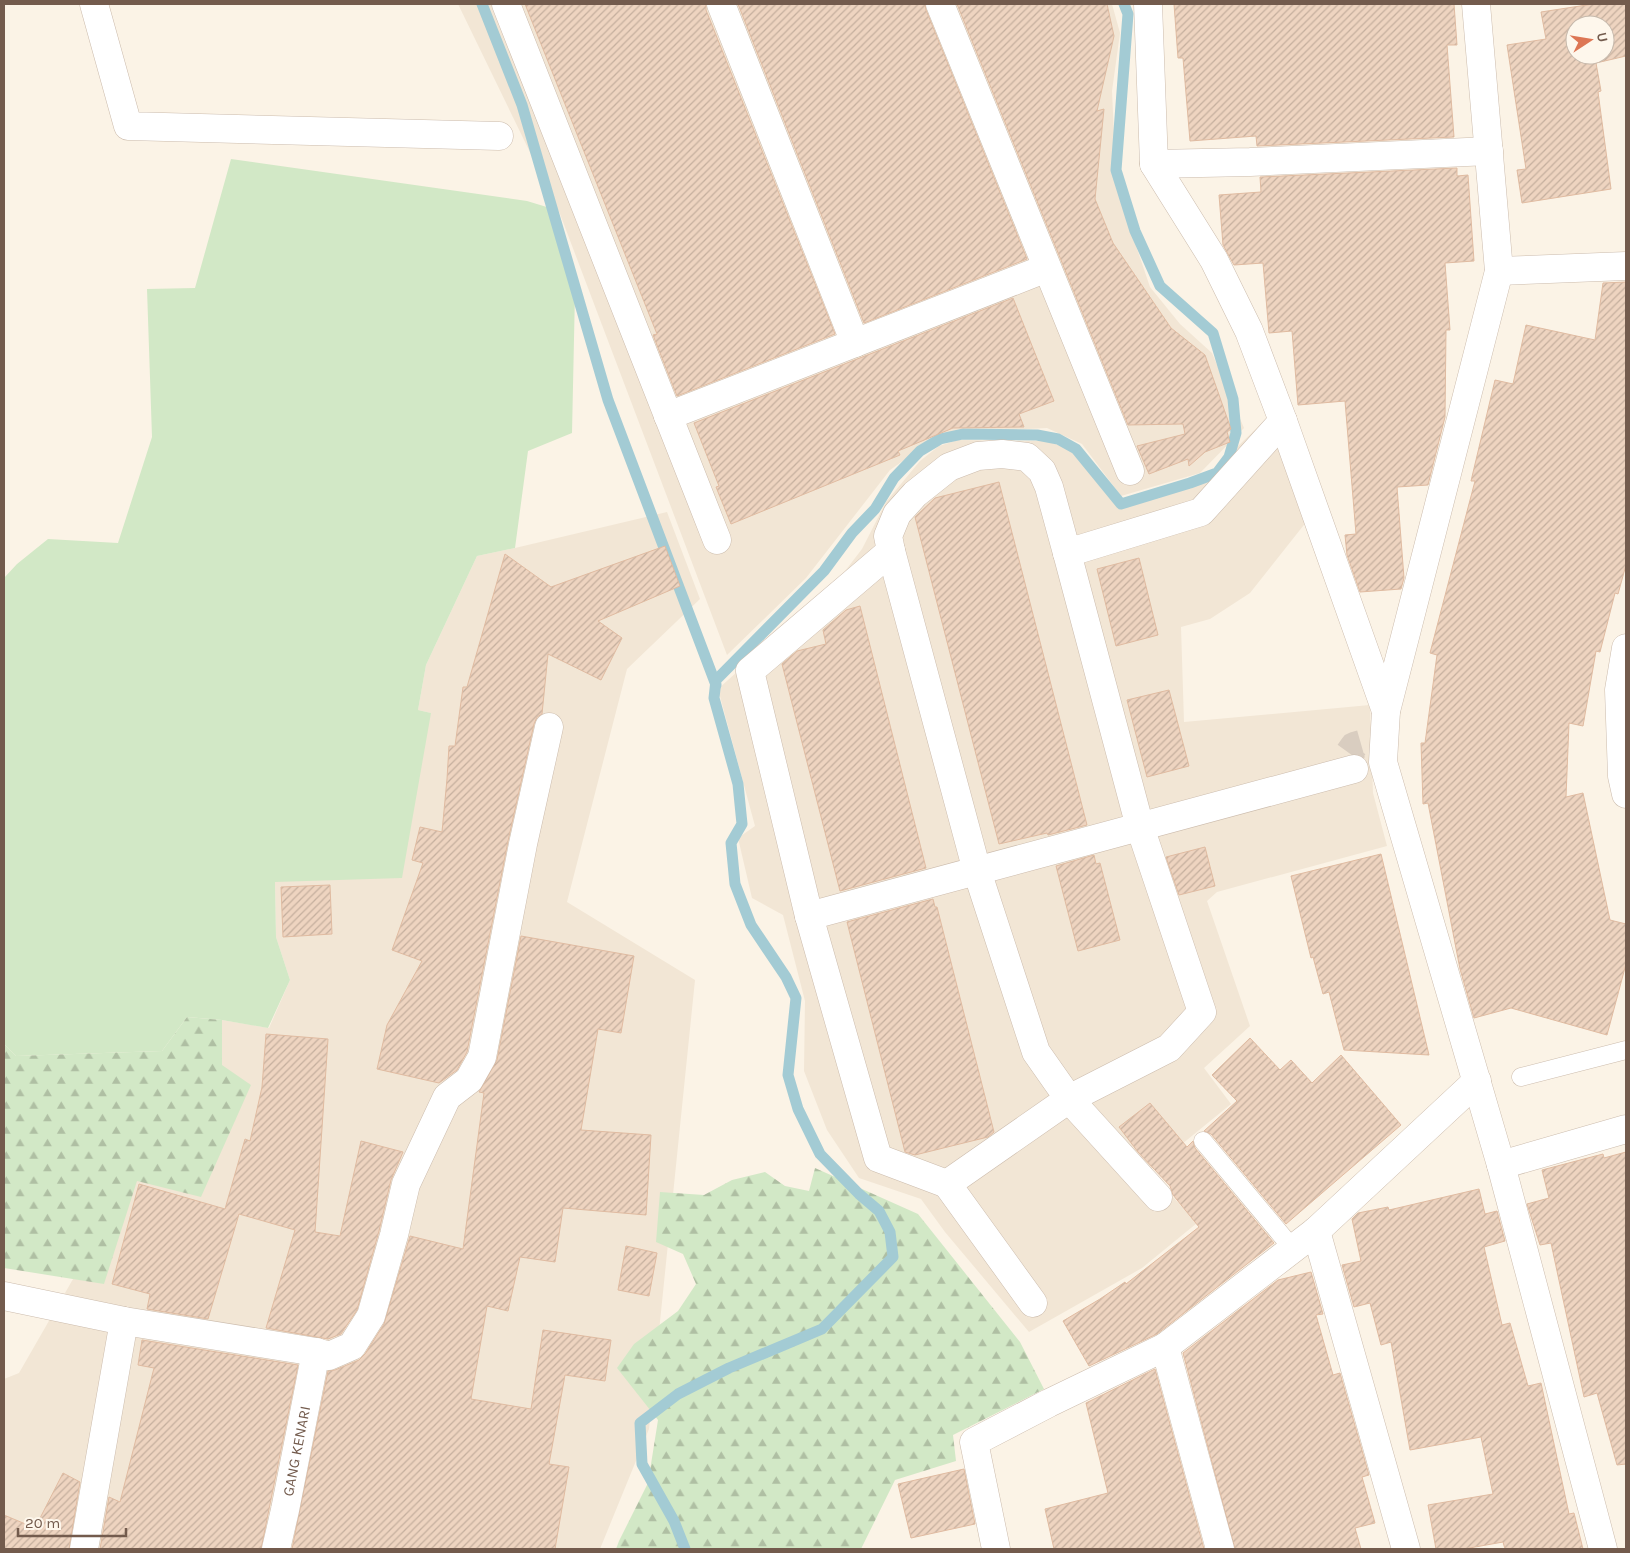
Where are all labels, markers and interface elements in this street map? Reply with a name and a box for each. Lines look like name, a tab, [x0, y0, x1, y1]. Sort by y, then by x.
north arrow	[1565, 15, 1615, 65]
text: U	[1593, 31, 1612, 44]
street label: GANG KENARI	[279, 1404, 314, 1498]
scale bar	[18, 1506, 125, 1538]
text: 20 m	[25, 1514, 60, 1532]

